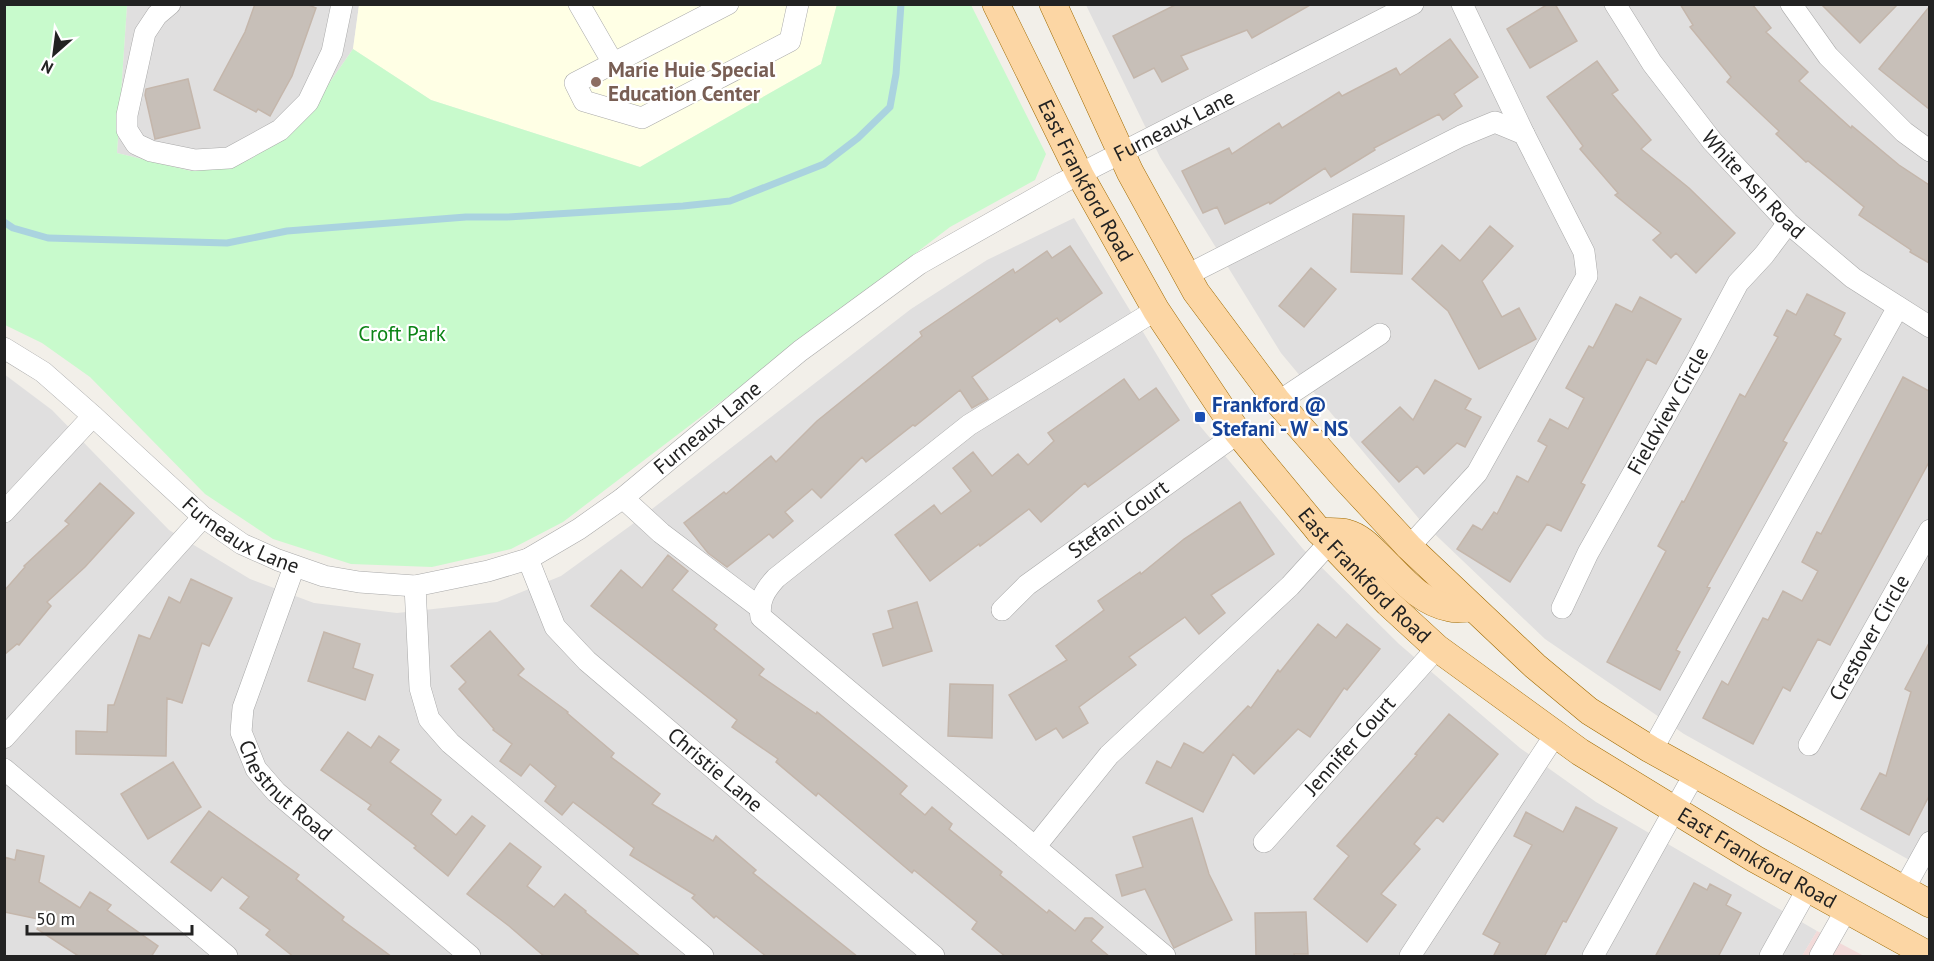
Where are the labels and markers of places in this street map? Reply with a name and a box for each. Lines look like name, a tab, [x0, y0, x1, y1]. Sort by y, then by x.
place label: Marie Huie Special Education Center	[608, 56, 776, 107]
marker: Marie Huie Special Education Center	[589, 75, 603, 89]
place label: Frankford @ Stefani - W - NS	[1212, 391, 1348, 442]
marker: Frankford @ Stefani - W - NS	[1193, 410, 1207, 424]

